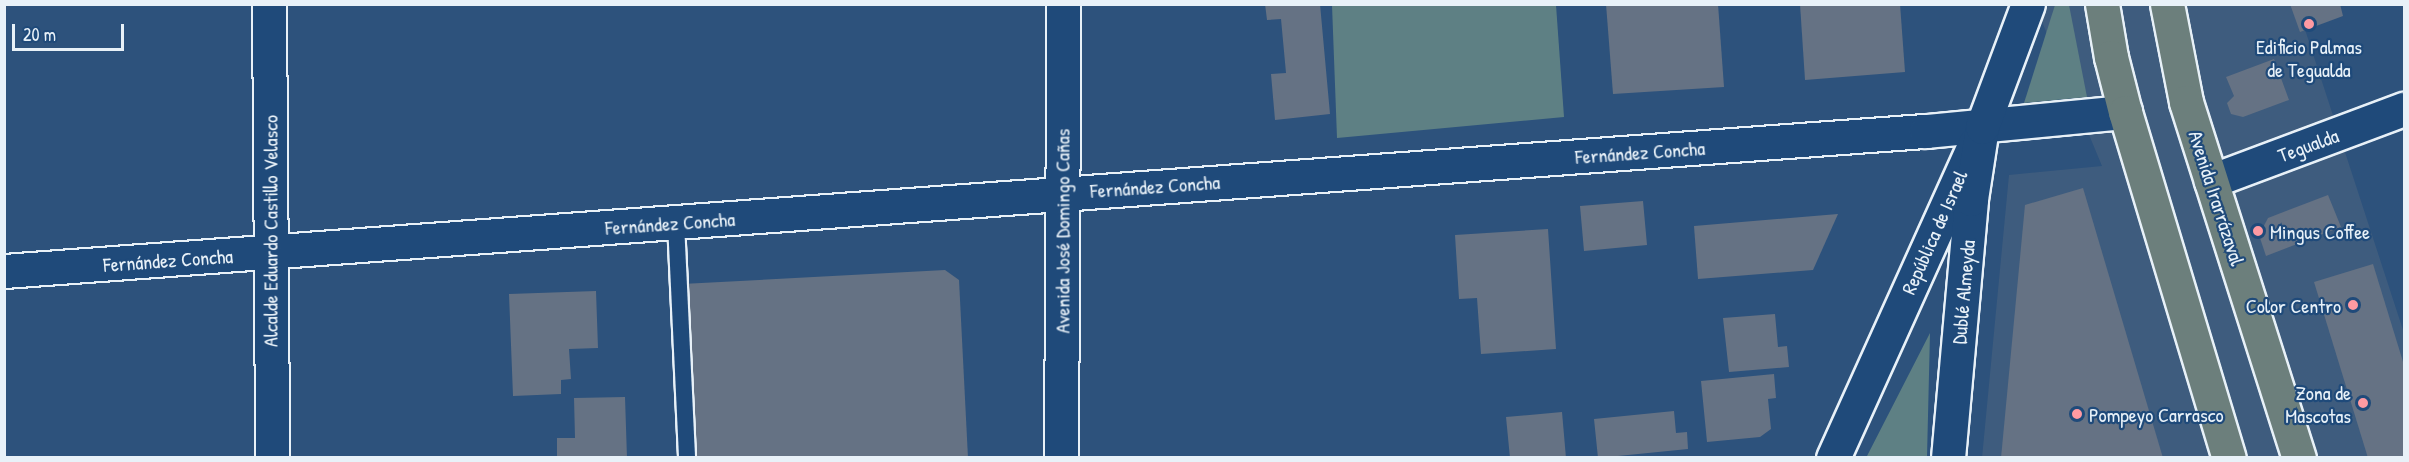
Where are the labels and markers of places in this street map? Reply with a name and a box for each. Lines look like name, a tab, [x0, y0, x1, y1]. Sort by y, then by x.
marker: Edificio Palmas de Tegualda	[2302, 17, 2316, 31]
place label: Edificio Palmas de Tegualda	[2256, 34, 2362, 81]
place label: Mingus Coffee	[2270, 219, 2370, 243]
marker: Mingus Coffee	[2251, 224, 2265, 238]
place label: Color Centro	[2246, 293, 2341, 317]
marker: Color Centro	[2346, 298, 2360, 312]
place label: Zona de Mascotas	[2285, 380, 2351, 427]
marker: Zona de Mascotas	[2356, 396, 2370, 410]
place label: Pompeyo Carrasco	[2089, 402, 2223, 426]
marker: Pompeyo Carrasco	[2070, 407, 2084, 421]

